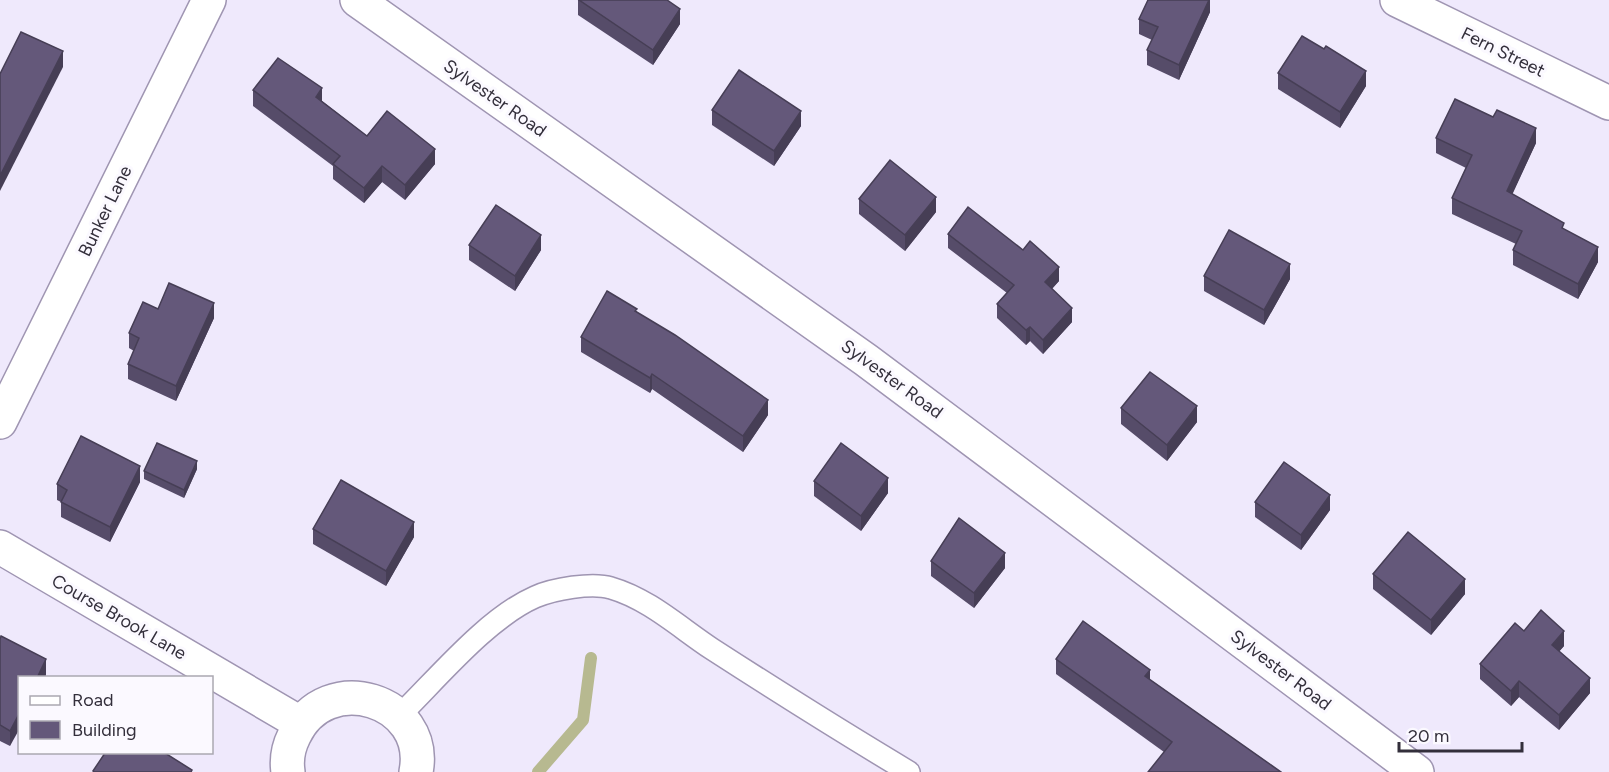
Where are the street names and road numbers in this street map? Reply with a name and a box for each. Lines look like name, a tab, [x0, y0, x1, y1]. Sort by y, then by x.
street label: Fern Street	[1458, 22, 1549, 82]
street label: Sylvester Road	[439, 54, 551, 142]
street label: Bunker Lane	[74, 162, 137, 260]
street label: Sylvester Road	[837, 335, 947, 423]
street label: Course Brook Lane	[48, 570, 190, 665]
street label: Sylvester Road	[1226, 625, 1336, 715]

